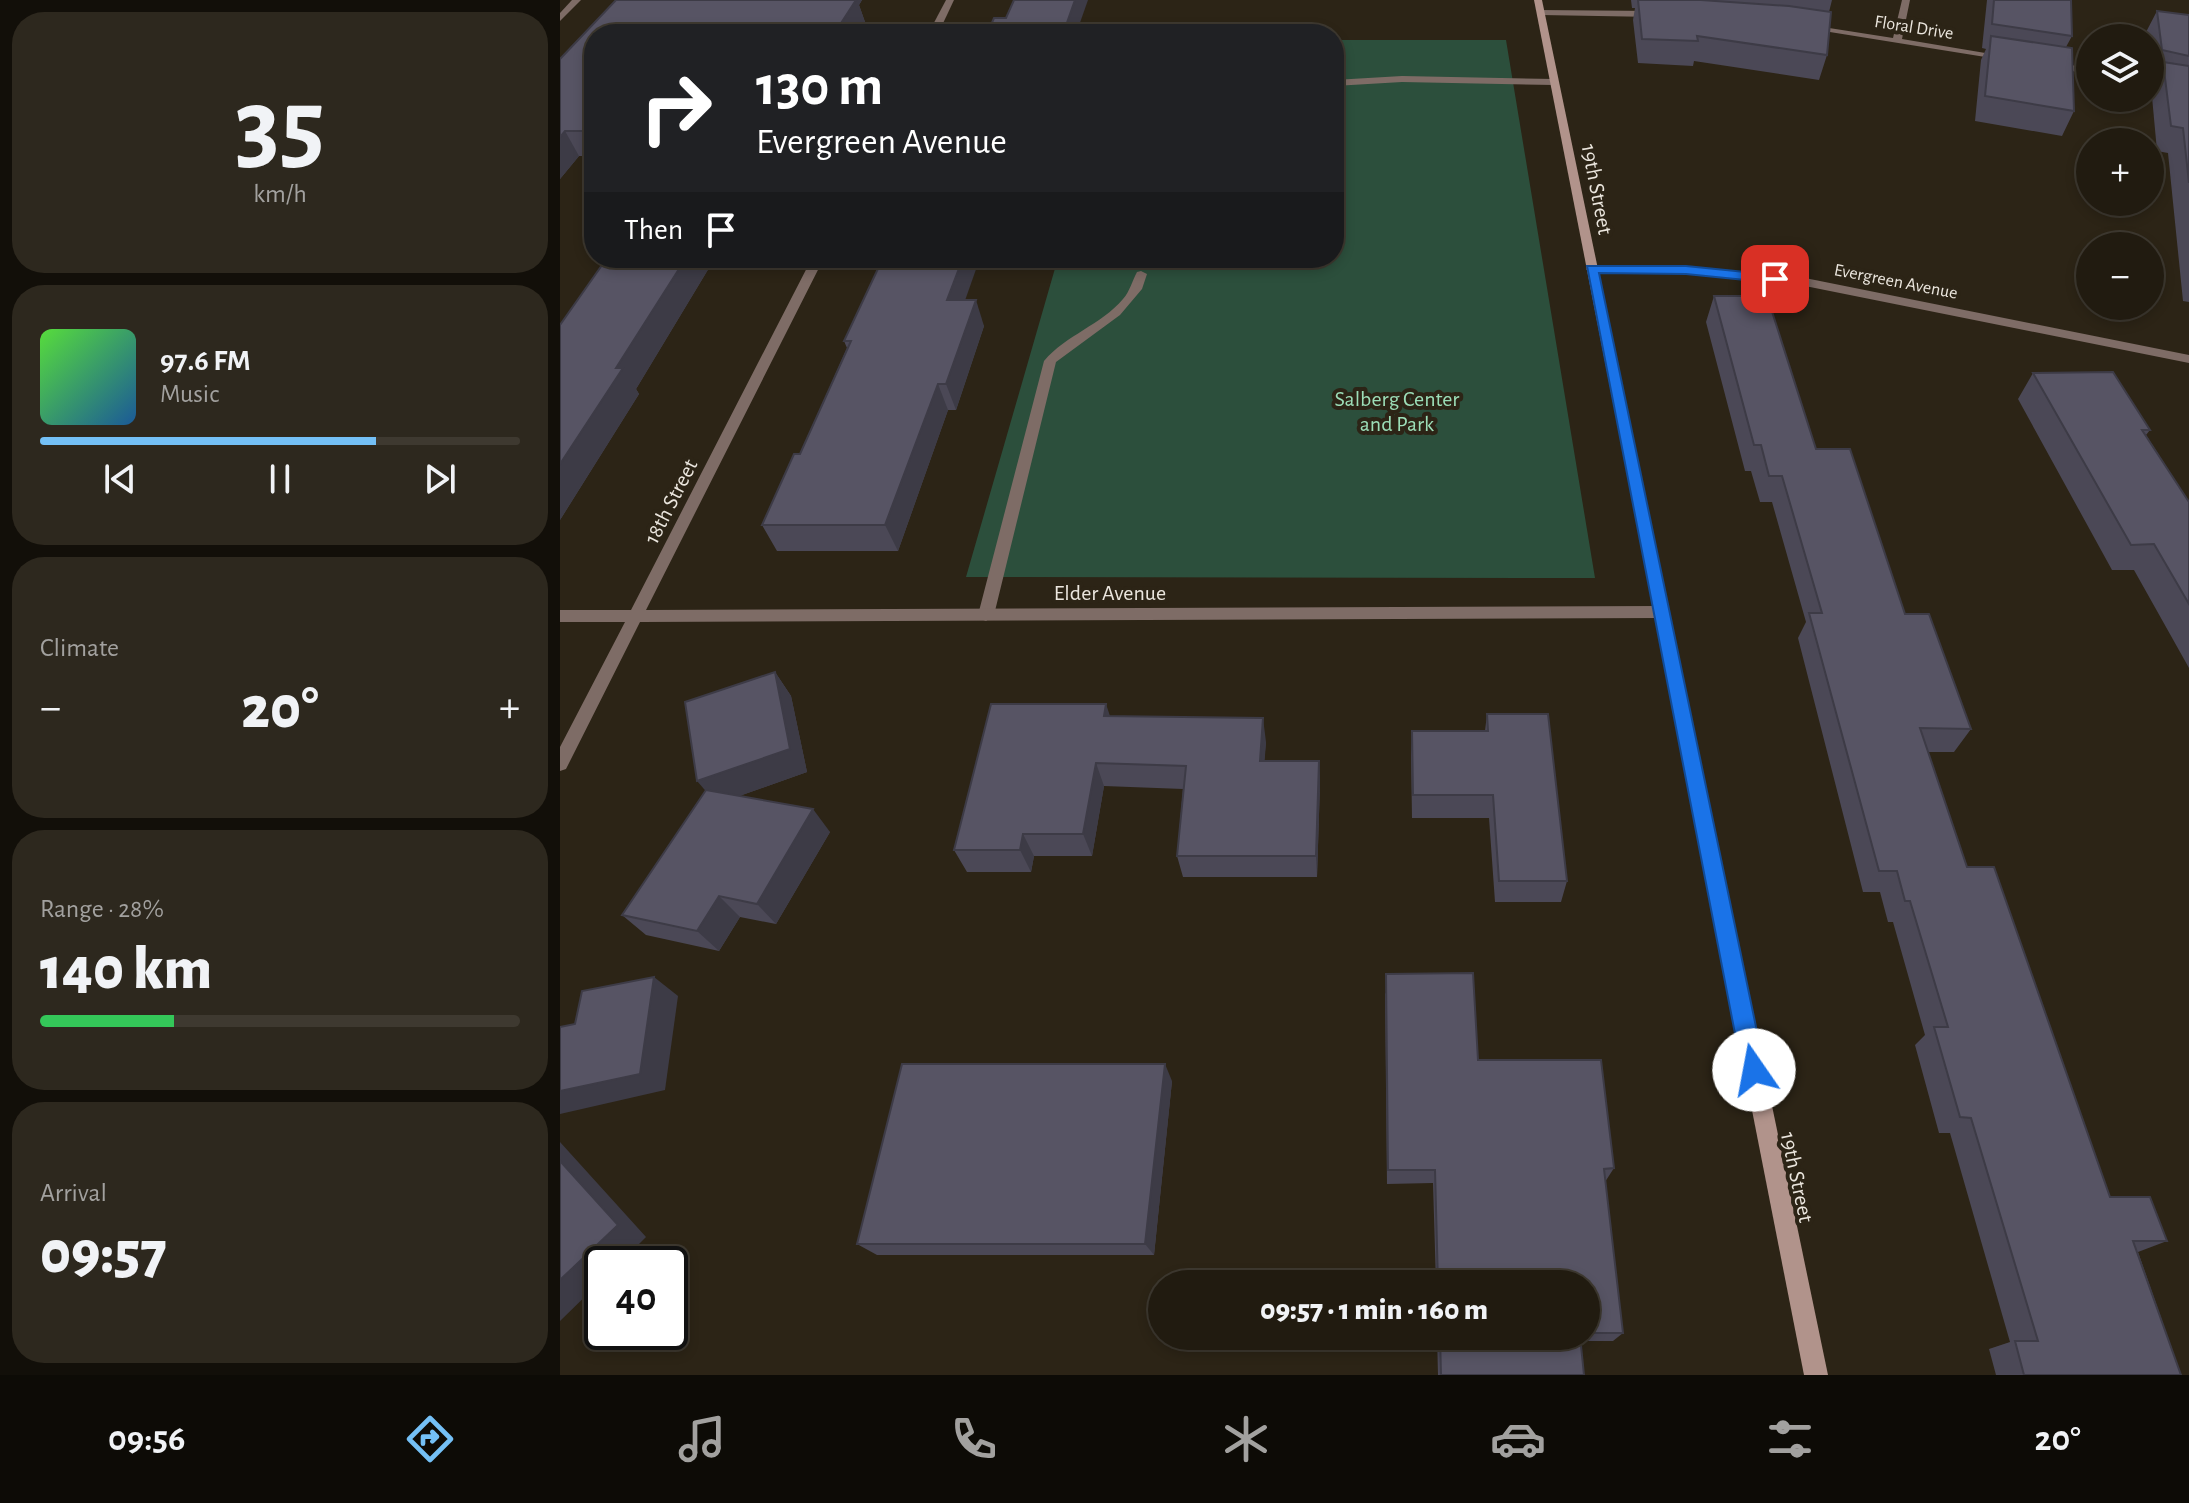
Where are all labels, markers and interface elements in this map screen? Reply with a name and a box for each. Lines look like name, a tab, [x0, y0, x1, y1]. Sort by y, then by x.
street label: Floral Drive	[1873, 13, 1955, 43]
map controls	[2076, 24, 2164, 320]
button: layers	[2076, 24, 2164, 112]
icon: right	[624, 56, 728, 160]
text: 130 m	[756, 59, 883, 115]
text: 35	[235, 75, 325, 179]
text: Evergreen Avenue	[756, 124, 1007, 160]
button: +	[2076, 128, 2164, 216]
street label: 19th Street	[1577, 142, 1617, 236]
text: km/h	[253, 181, 307, 207]
icon: arrive	[699, 208, 743, 252]
text: Then	[624, 215, 683, 245]
button: −	[2076, 232, 2164, 320]
pin	[1741, 245, 1809, 313]
icon: arrive	[1753, 257, 1797, 301]
street label: Evergreen Avenue	[1833, 261, 1959, 303]
text: 97.6 FM	[160, 346, 251, 376]
text: Music	[160, 381, 219, 407]
park label: Salberg Center and Park	[1335, 388, 1459, 435]
street label: 18th Street	[640, 456, 702, 547]
icon: previous	[98, 457, 142, 501]
icon: pause	[258, 457, 302, 501]
icon: next	[418, 457, 462, 501]
street label: Elder Avenue	[1054, 582, 1166, 604]
text: Climate	[40, 635, 119, 661]
text: 20°	[241, 679, 319, 739]
text: −	[40, 686, 61, 730]
text: +	[499, 686, 520, 730]
text: Range · 28%	[40, 896, 164, 922]
text: 140 km	[40, 940, 212, 1000]
position arrow	[1712, 1028, 1796, 1112]
street label: 19th Street	[1777, 1130, 1817, 1224]
text: Arrival	[40, 1180, 107, 1206]
text: 09:57	[40, 1224, 167, 1284]
speed limit sign: 40	[584, 1246, 688, 1350]
text: 09:57 · 1 min · 160 m	[1260, 1295, 1488, 1325]
icon: directions	[402, 1411, 458, 1467]
icon: music	[674, 1411, 730, 1467]
icon: phone	[946, 1411, 1002, 1467]
icon: climate	[1218, 1411, 1274, 1467]
icon: car	[1490, 1411, 1546, 1467]
icon: filters	[1762, 1411, 1818, 1467]
text: 09:56	[108, 1421, 185, 1457]
text: 20°	[2035, 1421, 2081, 1457]

